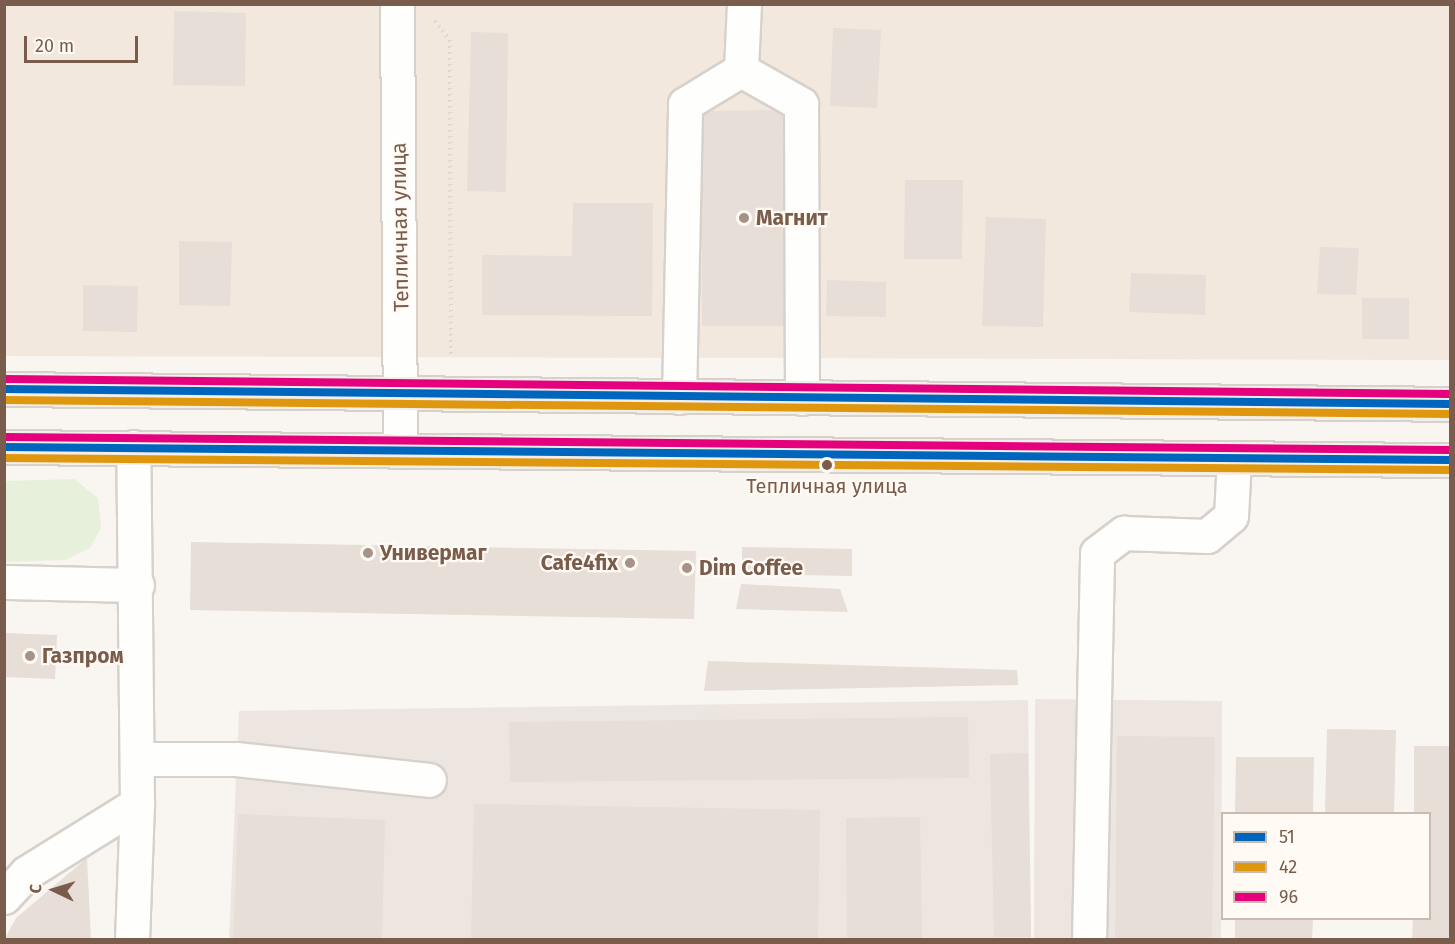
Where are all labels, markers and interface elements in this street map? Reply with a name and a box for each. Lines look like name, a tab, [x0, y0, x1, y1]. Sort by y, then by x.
scale bar	[27, 24, 141, 62]
text: 20 m	[35, 35, 74, 57]
street label: Тепличная улица	[386, 142, 414, 312]
place label: Магнит	[756, 205, 828, 231]
marker: Магнит	[737, 211, 751, 225]
marker: Тепличная улица	[821, 459, 833, 471]
place label: Тепличная улица	[746, 474, 908, 498]
place label: Универмаг	[380, 540, 487, 566]
marker: Универмаг	[361, 546, 375, 560]
place label: Cafe4fix	[541, 550, 618, 576]
place label: Dim Coffee	[699, 555, 803, 581]
marker: Cafe4fix	[623, 556, 637, 570]
marker: Dim Coffee	[680, 561, 694, 575]
place label: Газпром	[42, 643, 124, 669]
marker: Газпром	[23, 649, 37, 663]
legend	[1221, 812, 1431, 920]
text: 51	[1279, 826, 1295, 848]
text: 42	[1279, 856, 1297, 878]
north arrow	[24, 860, 84, 920]
text: С	[26, 883, 45, 894]
text: 96	[1279, 886, 1298, 908]

